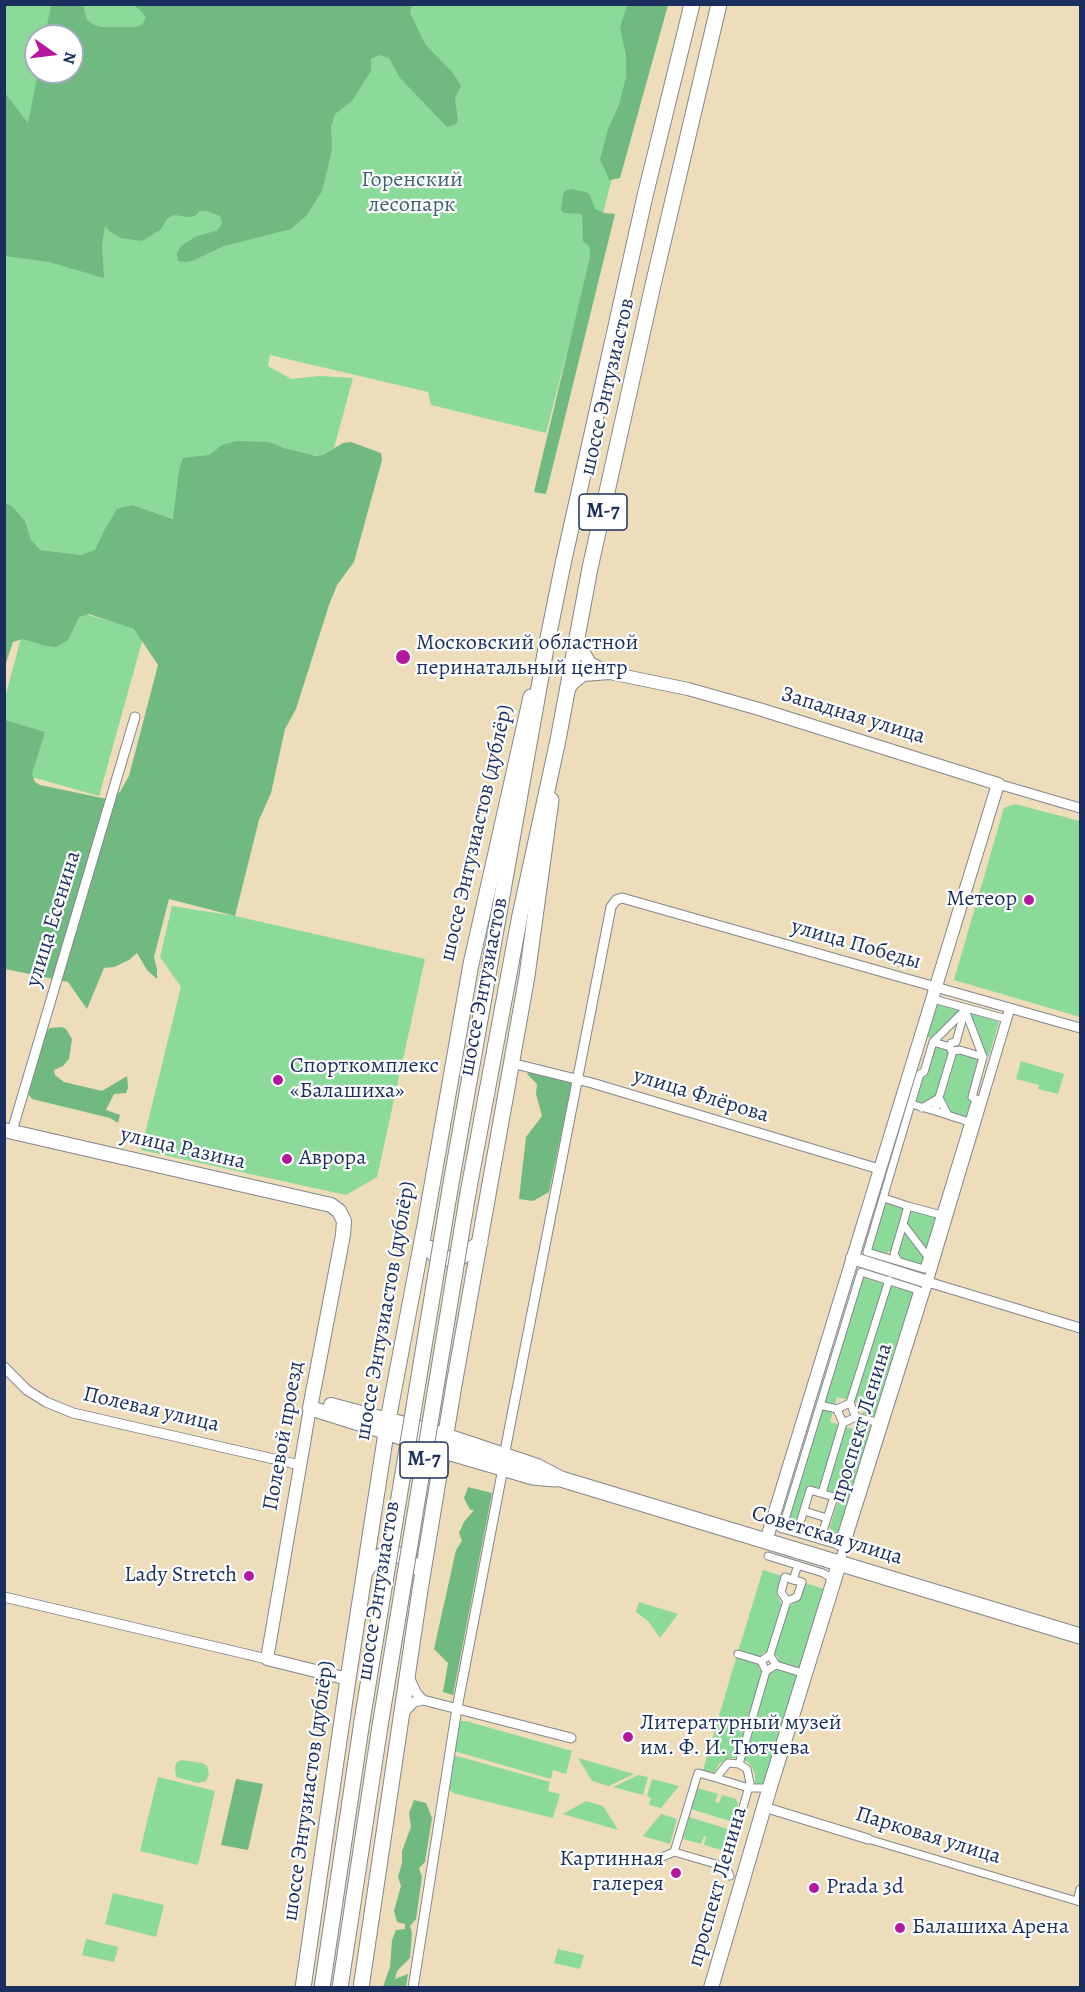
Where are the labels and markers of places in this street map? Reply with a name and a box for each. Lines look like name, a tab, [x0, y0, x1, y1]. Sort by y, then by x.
place label: Московский областной перинатальный центр	[416, 631, 638, 682]
marker: Московский областной перинатальный центр	[394, 648, 412, 666]
place label: Метеор	[946, 887, 1017, 913]
marker: Метеор	[1022, 893, 1036, 907]
place label: Спорткомплекс «Балашиха»	[290, 1054, 439, 1106]
marker: Спорткомплекс «Балашиха»	[271, 1073, 285, 1087]
place label: Аврора	[299, 1146, 366, 1172]
marker: Аврора	[280, 1152, 294, 1166]
place label: Lady Stretch	[124, 1563, 237, 1589]
marker: Lady Stretch	[242, 1569, 256, 1583]
place label: Литературный музей им. Ф. И. Тютчева	[640, 1711, 842, 1762]
marker: Литературный музей им. Ф. И. Тютчева	[621, 1730, 635, 1744]
place label: Картинная галерея	[559, 1847, 664, 1898]
marker: Картинная галерея	[669, 1866, 683, 1880]
place label: Prada 3d	[826, 1875, 904, 1901]
marker: Prada 3d	[807, 1881, 821, 1895]
place label: Балашиха Арена	[912, 1915, 1069, 1941]
marker: Балашиха Арена	[893, 1921, 907, 1935]

